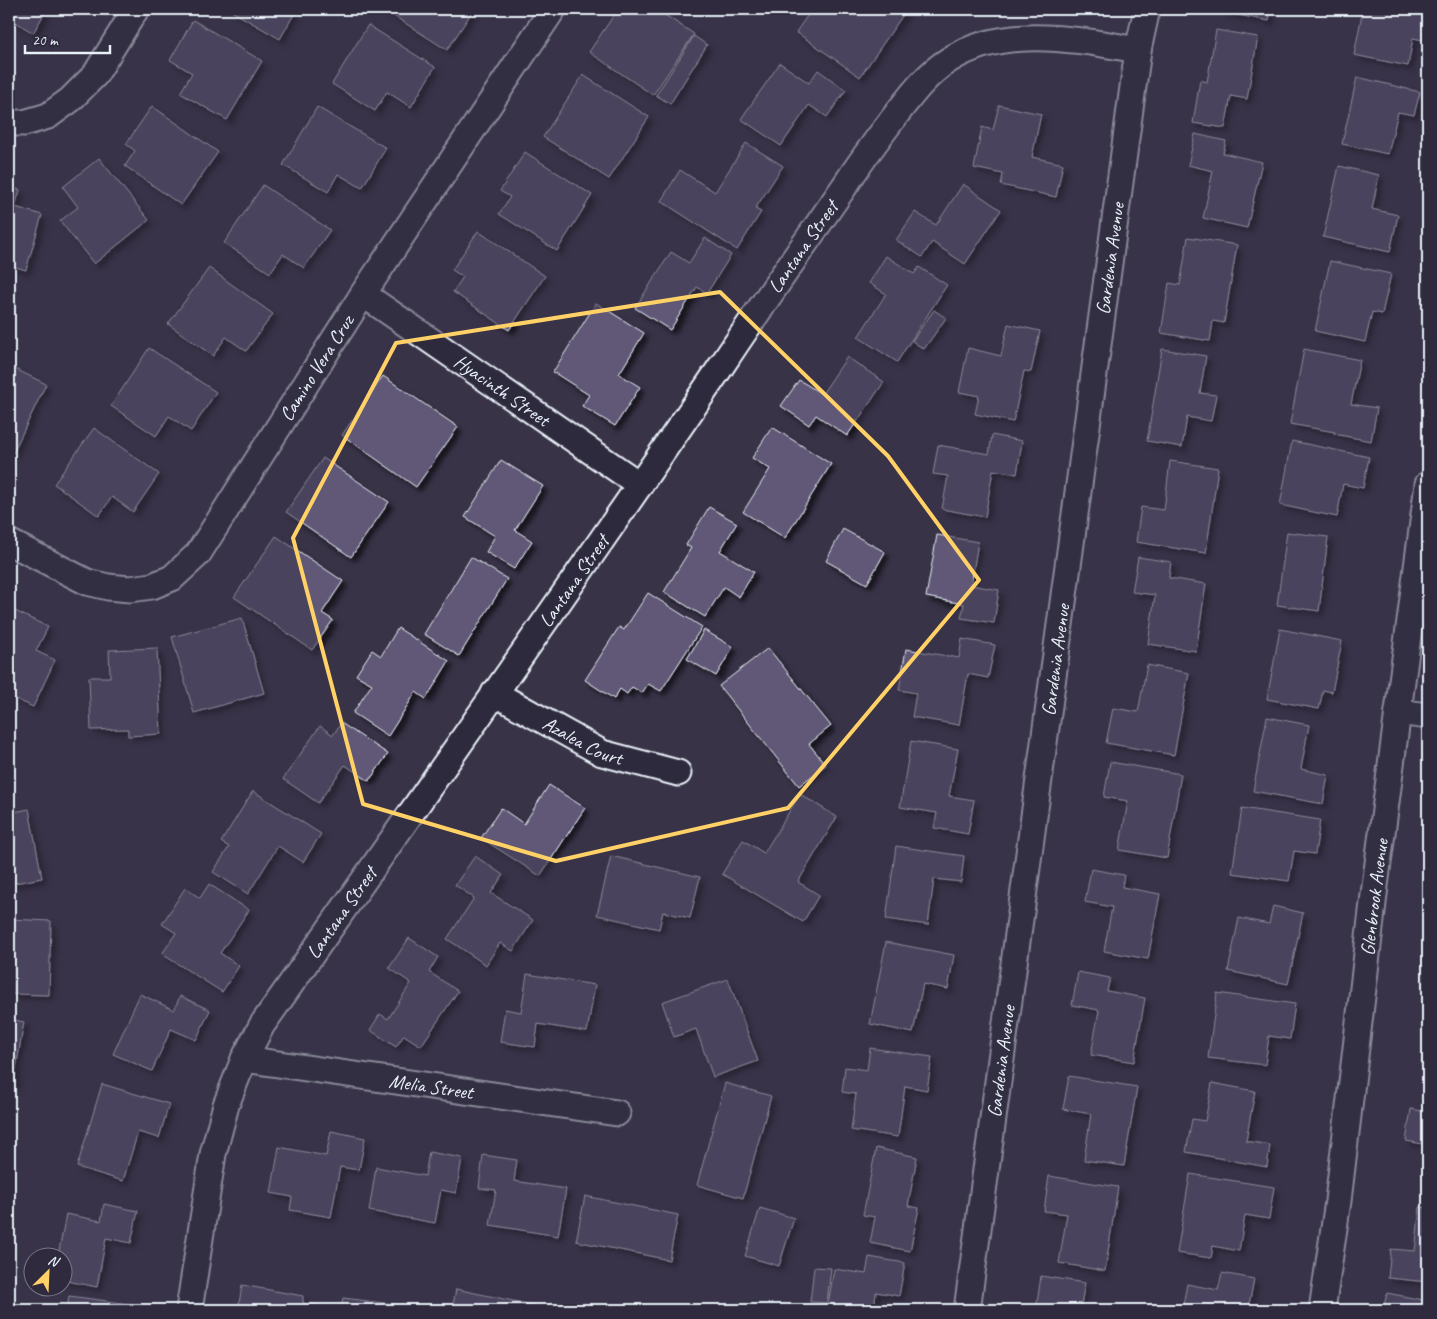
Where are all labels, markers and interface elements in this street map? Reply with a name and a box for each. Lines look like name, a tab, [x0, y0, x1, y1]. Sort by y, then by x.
scale bar	[25, 22, 110, 54]
text: 20 m	[32, 31, 59, 50]
street label: Lantana Street	[762, 193, 846, 298]
street label: Gardenia Avenue	[1090, 200, 1130, 316]
street label: Camino Vera Cruz	[274, 309, 360, 426]
street label: Hyacinth Street	[449, 349, 556, 433]
street label: Lantana Street	[533, 527, 617, 632]
street label: Gardenia Avenue	[1036, 601, 1076, 717]
street label: Azalea Court	[538, 711, 627, 771]
street label: Glenbrook Avenue	[1355, 836, 1394, 957]
street label: Lantana Street	[301, 859, 384, 964]
street label: Gardenia Avenue	[981, 1002, 1021, 1119]
street label: Melia Street	[387, 1068, 477, 1105]
north arrow	[22, 1246, 72, 1296]
text: N	[46, 1251, 63, 1271]

